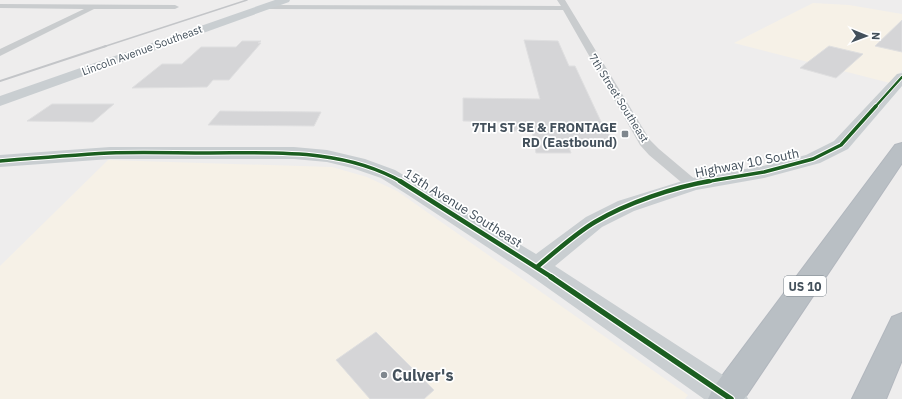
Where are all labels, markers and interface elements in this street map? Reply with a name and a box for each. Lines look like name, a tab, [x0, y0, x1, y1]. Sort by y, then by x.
north arrow	[846, 16, 886, 56]
street label: Lincoln Avenue Southeast	[80, 22, 204, 78]
text: N	[869, 32, 883, 40]
street label: 7th Street Southeast	[586, 51, 652, 145]
place label: 7TH ST SE & FRONTAGE RD (Eastbound)	[472, 119, 617, 151]
marker: 7TH ST SE & FRONTAGE RD (Eastbound)	[620, 129, 630, 139]
street label: Highway 10 South	[693, 145, 801, 181]
street label: 15th Avenue Southeast	[401, 165, 525, 251]
road number: US 10	[784, 276, 826, 296]
place label: Culver's	[392, 365, 453, 385]
marker: Culver's	[379, 370, 389, 380]

